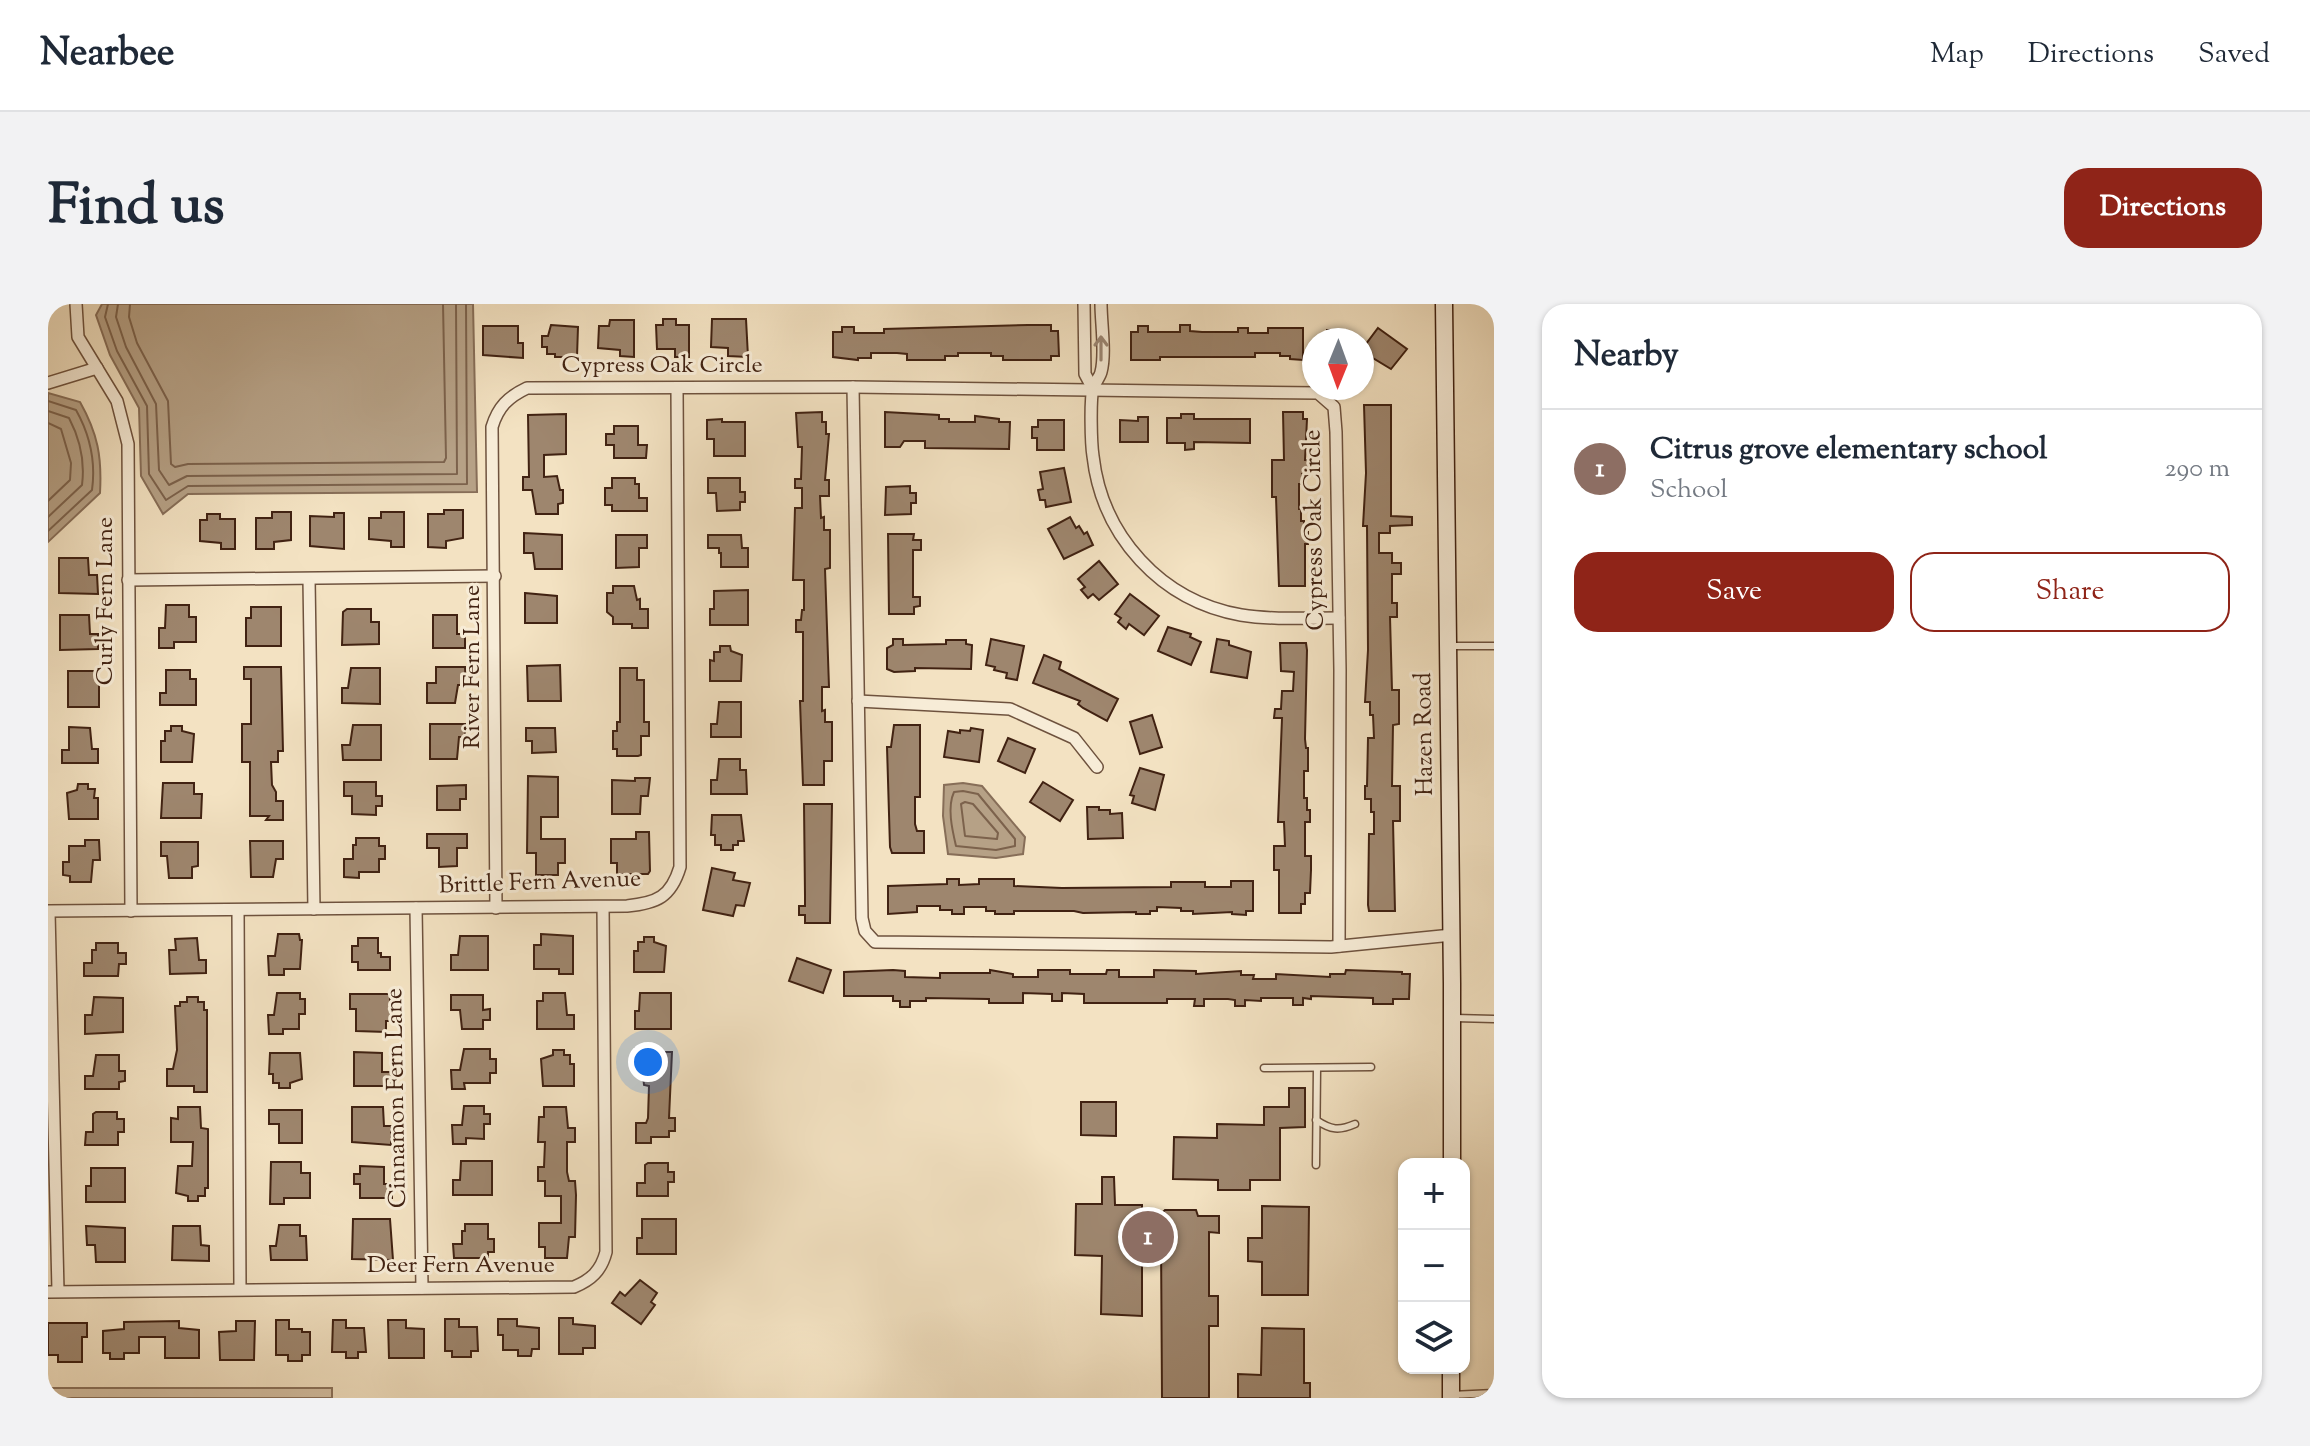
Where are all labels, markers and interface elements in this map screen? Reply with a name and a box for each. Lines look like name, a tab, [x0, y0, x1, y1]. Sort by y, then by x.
text: Nearbee	[40, 28, 175, 82]
text: Map	[1930, 35, 1984, 75]
text: Directions	[2028, 35, 2154, 75]
text: Saved	[2198, 35, 2270, 75]
text: Find us	[48, 168, 224, 249]
button: Directions	[2064, 168, 2262, 248]
north arrow	[1302, 328, 1374, 400]
text: Nearby	[1574, 332, 1679, 381]
one-way arrow	[1093, 335, 1109, 362]
street label: Cypress Oak Circle	[561, 349, 763, 383]
street label: Cypress Oak Circle	[1296, 429, 1334, 631]
text: Citrus grove elementary school	[1650, 429, 2047, 472]
text: 1	[1596, 451, 1604, 488]
text: 290 m	[2164, 451, 2230, 488]
text: School	[1650, 472, 1728, 509]
street label: Curly Fern Lane	[89, 517, 123, 685]
button: Save	[1574, 552, 1894, 632]
button: Share	[1910, 552, 2230, 632]
street label: River Fern Lane	[456, 585, 490, 749]
street label: Hazen Road	[1407, 672, 1443, 796]
street label: Brittle Fern Avenue	[438, 862, 642, 904]
street label: Cinnamon Fern Lane	[378, 988, 416, 1208]
your location	[628, 1042, 668, 1082]
map controls	[1398, 1158, 1470, 1374]
button: +	[1398, 1158, 1470, 1230]
pin: 1	[1122, 1207, 1174, 1267]
button: −	[1398, 1230, 1470, 1302]
street label: Deer Fern Avenue	[367, 1249, 555, 1283]
button: layers	[1398, 1302, 1470, 1374]

